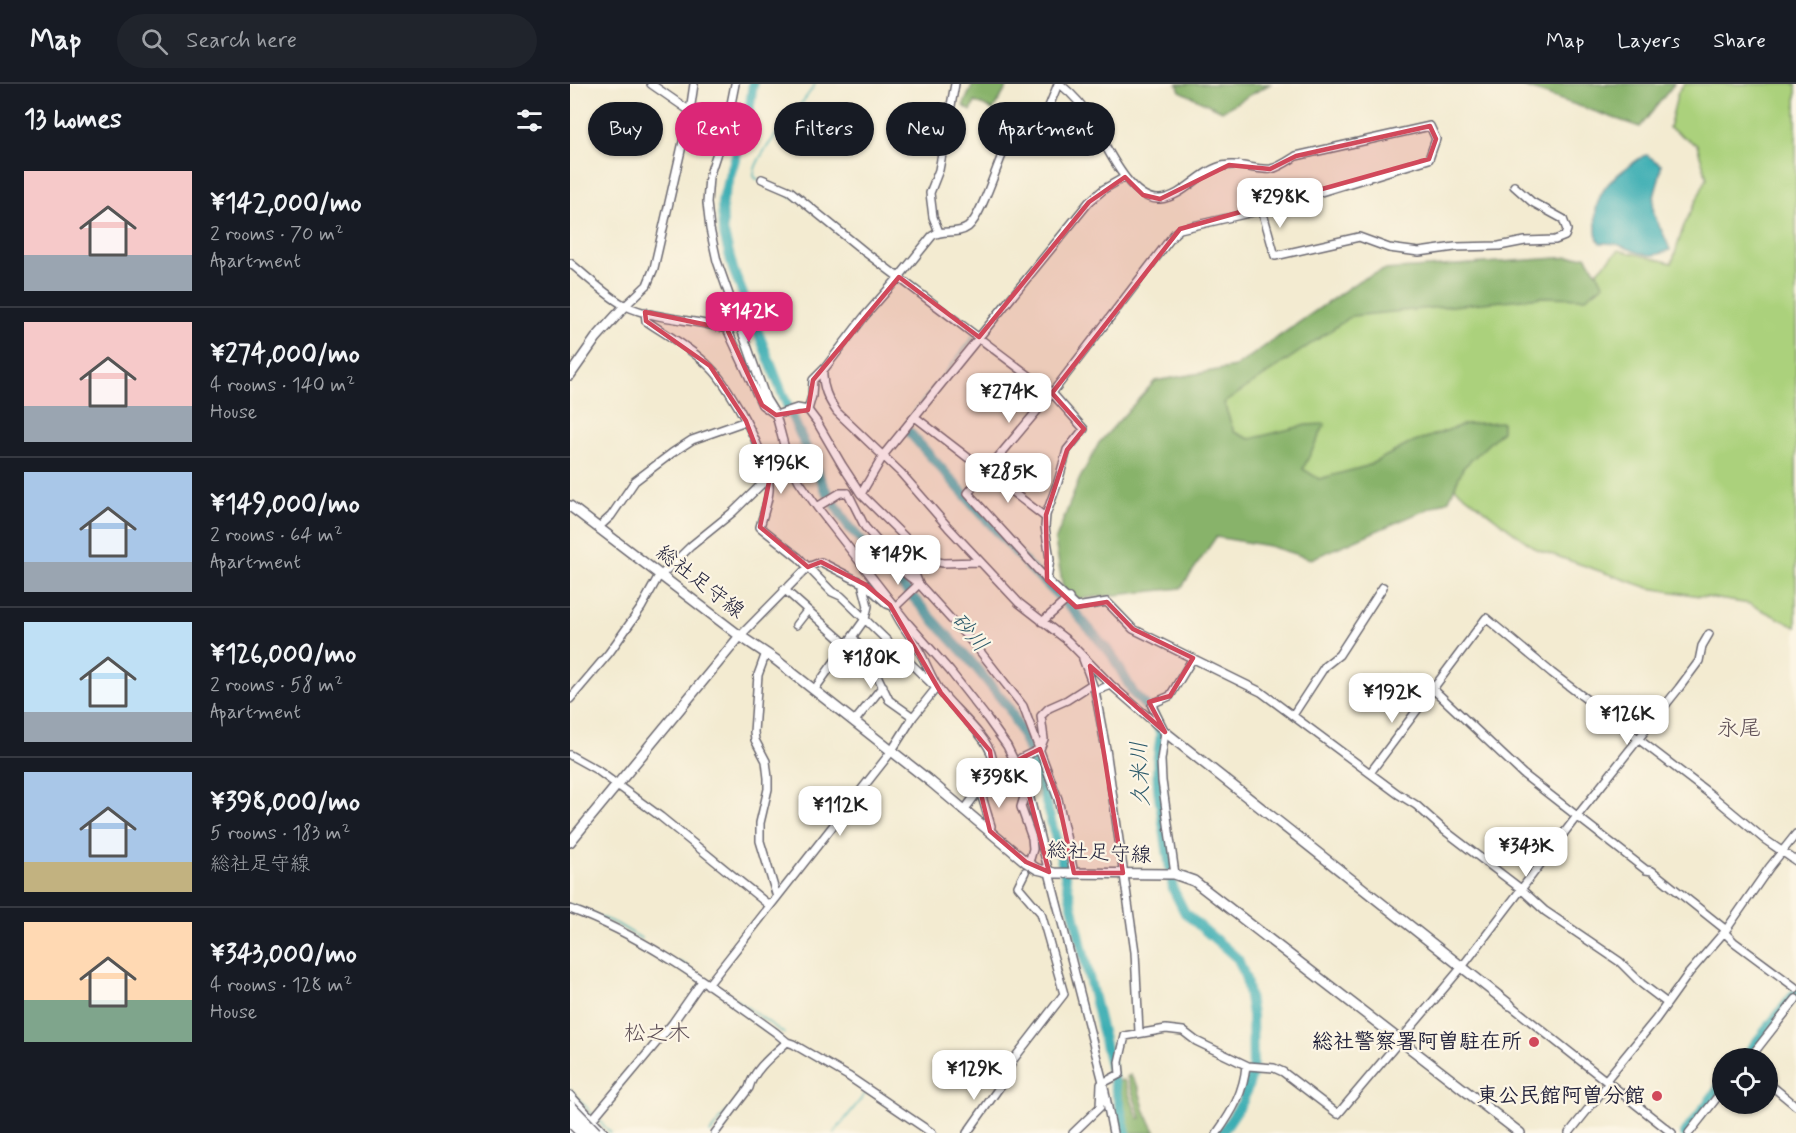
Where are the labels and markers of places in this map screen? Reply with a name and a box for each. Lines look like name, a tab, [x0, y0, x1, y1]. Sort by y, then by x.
pin: ¥298K	[1238, 178, 1322, 229]
pin: ¥142K	[707, 292, 791, 343]
pin: ¥274K	[967, 373, 1051, 424]
pin: ¥196K	[739, 444, 823, 495]
pin: ¥285K	[966, 453, 1050, 504]
pin: ¥149K	[856, 535, 940, 586]
pin: ¥180K	[829, 639, 913, 690]
pin: ¥192K	[1350, 673, 1434, 724]
pin: ¥126K	[1585, 695, 1669, 746]
pin: ¥398K	[957, 758, 1041, 809]
pin: ¥112K	[798, 786, 882, 837]
pin: ¥343K	[1484, 827, 1568, 878]
place label: 総社警察署阿曽駐在所	[1312, 1028, 1522, 1056]
marker: 総社警察署阿曽駐在所	[1527, 1035, 1541, 1049]
pin: ¥129K	[932, 1050, 1016, 1101]
place label: 東公民館阿曽分館	[1477, 1082, 1645, 1110]
marker: 東公民館阿曽分館	[1650, 1089, 1664, 1103]

